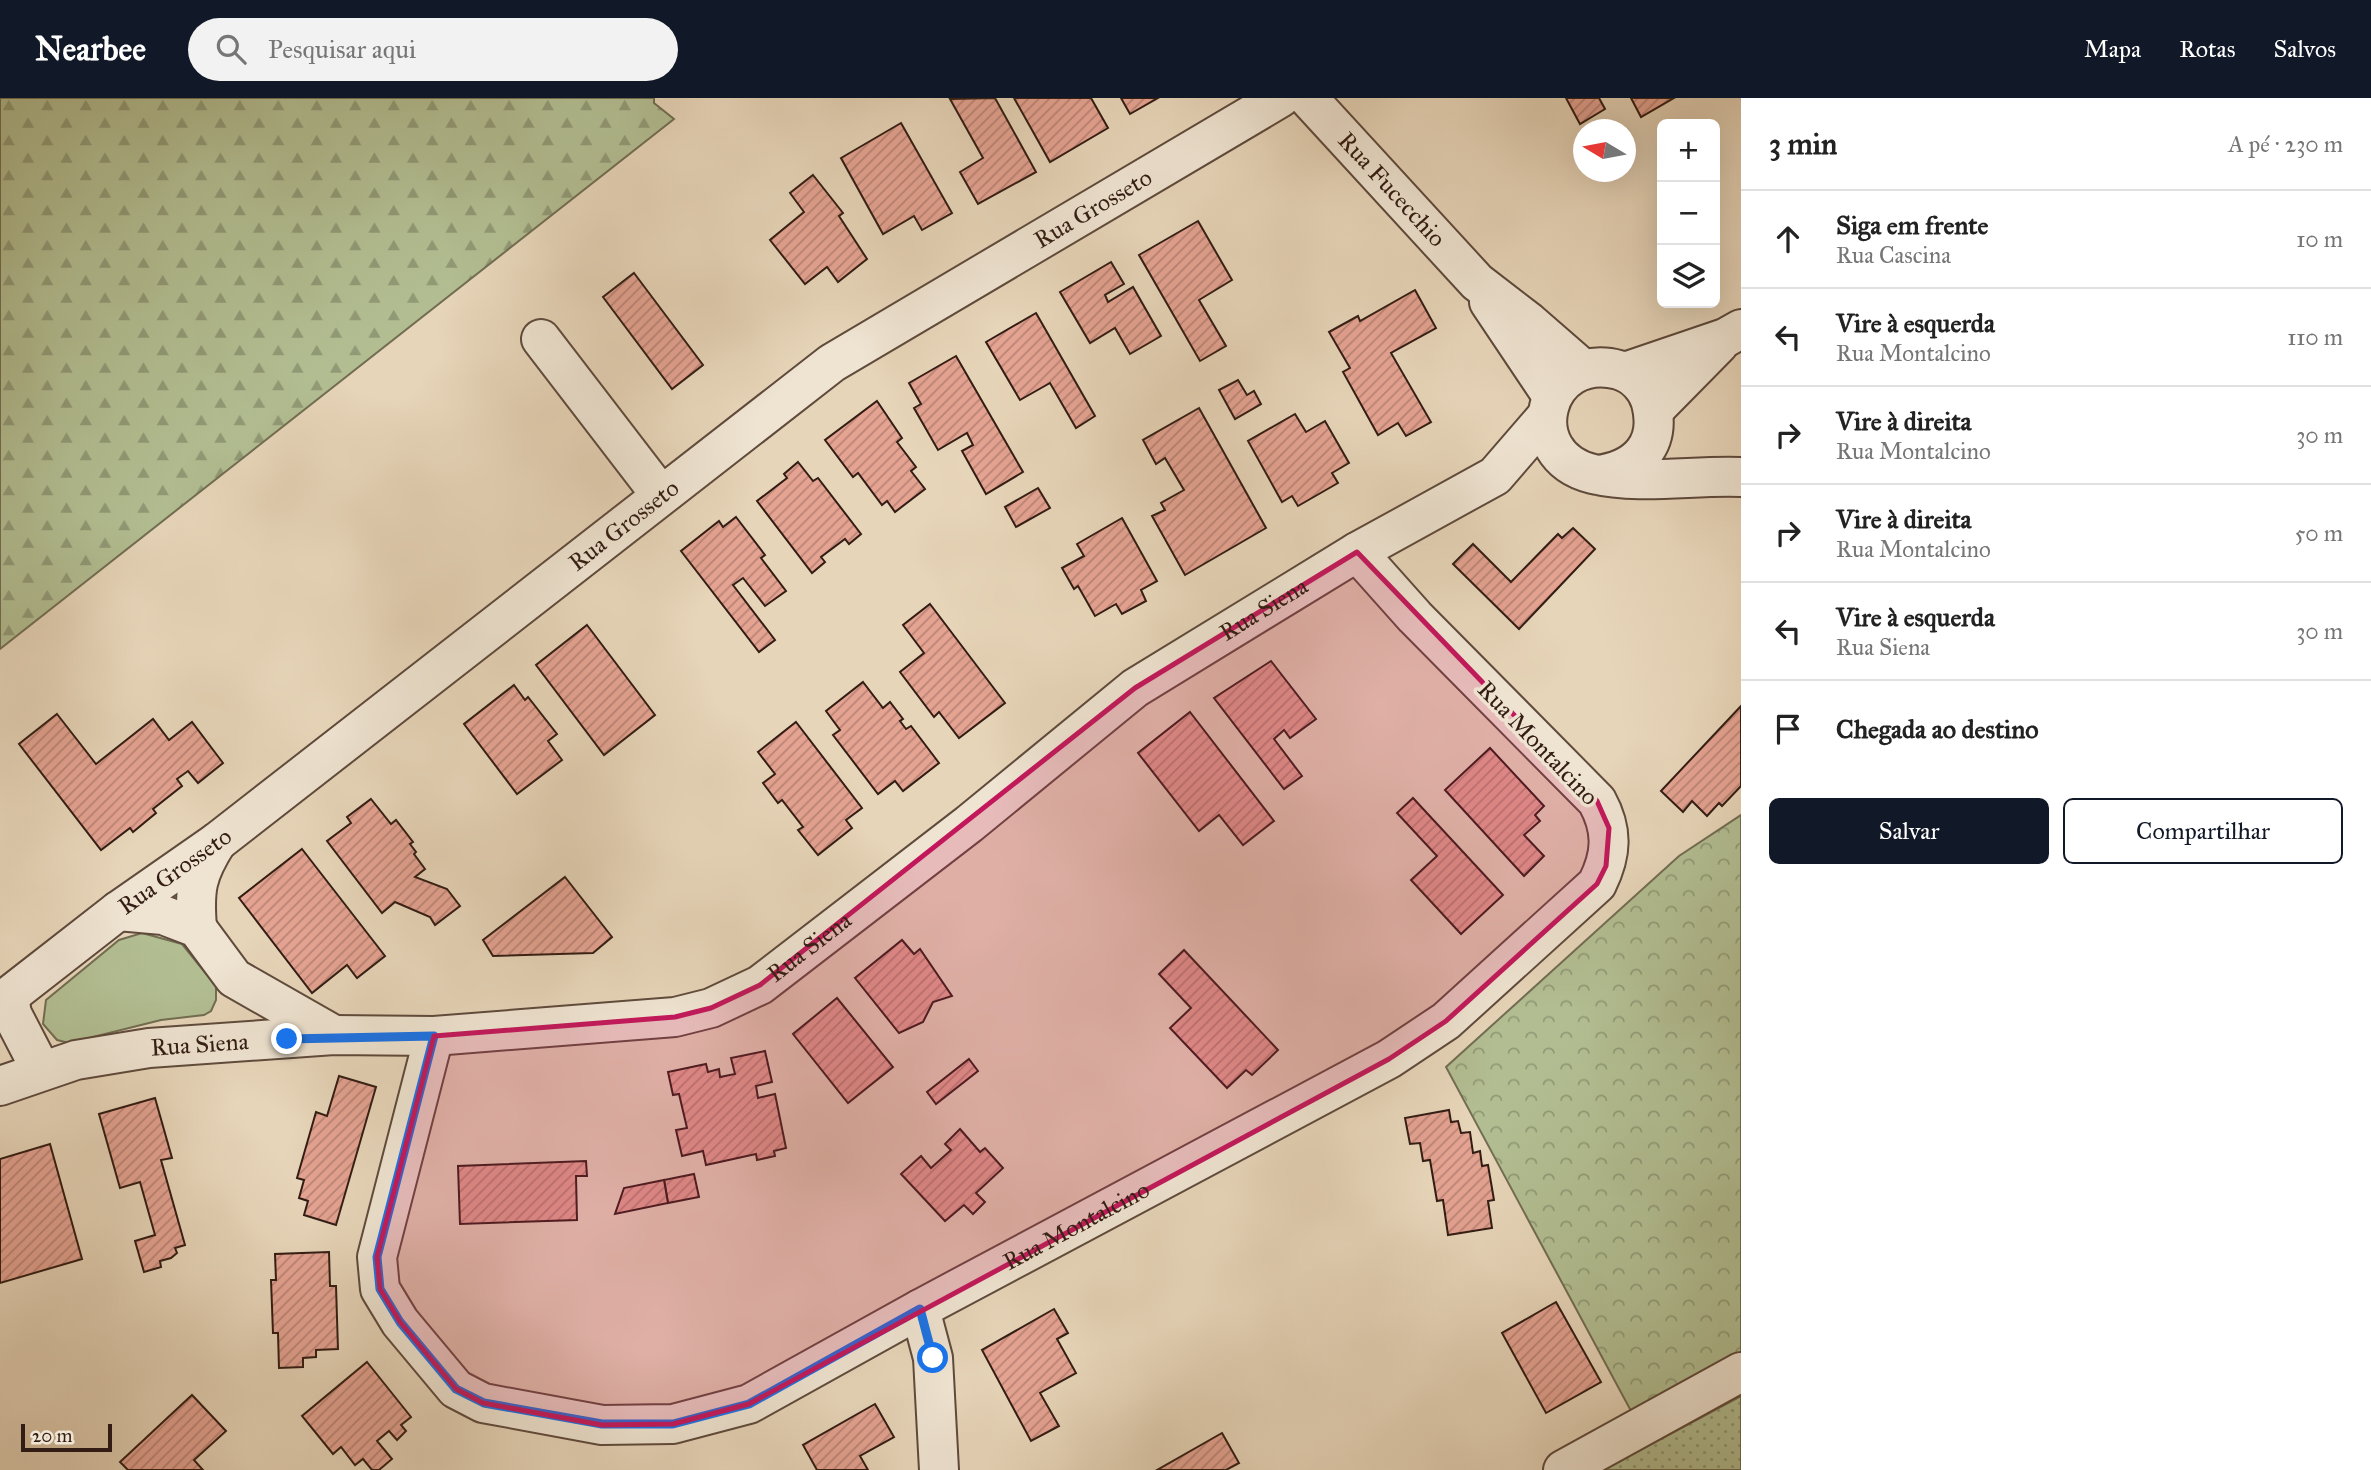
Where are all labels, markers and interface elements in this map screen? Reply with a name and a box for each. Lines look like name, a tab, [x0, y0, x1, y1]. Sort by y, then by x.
search box	[188, 18, 678, 81]
text: Nearbee	[35, 29, 146, 69]
icon: search	[212, 30, 250, 68]
text: Pesquisar aqui	[268, 33, 416, 65]
text: Mapa	[2084, 34, 2141, 64]
text: Rotas	[2179, 34, 2235, 64]
text: Salvos	[2273, 34, 2336, 64]
north arrow	[1573, 119, 1636, 182]
map controls	[1657, 119, 1720, 308]
button: +	[1657, 119, 1720, 182]
street label: Rua Fucecchio	[1332, 126, 1452, 253]
text: 3 min	[1769, 126, 1837, 162]
text: A pé · 230 m	[2228, 130, 2343, 158]
street label: Rua Grosseto	[1029, 162, 1157, 255]
button: −	[1657, 182, 1720, 245]
text: Siga em frente	[1836, 209, 1988, 241]
icon: ahead	[1769, 220, 1807, 258]
text: 10 m	[2296, 225, 2343, 253]
text: Rua Cascina	[1836, 241, 1951, 269]
button: layers	[1657, 245, 1720, 308]
text: Vire à esquerda	[1836, 307, 1995, 339]
icon: left	[1769, 318, 1807, 356]
text: 110 m	[2287, 323, 2343, 351]
text: Rua Montalcino	[1836, 339, 1991, 367]
text: Vire à direita	[1836, 405, 1972, 437]
icon: right	[1769, 416, 1807, 454]
text: 30 m	[2296, 421, 2343, 449]
text: Rua Montalcino	[1836, 437, 1991, 465]
street label: Rua Grosseto	[563, 473, 685, 577]
text: Vire à direita	[1836, 503, 1972, 535]
icon: right	[1769, 514, 1807, 552]
text: 50 m	[2295, 519, 2343, 547]
text: Rua Montalcino	[1836, 535, 1991, 563]
street label: Rua Siena	[1214, 570, 1314, 648]
text: Vire à esquerda	[1836, 601, 1995, 633]
icon: left	[1769, 612, 1807, 650]
text: 30 m	[2296, 617, 2343, 645]
text: Rua Siena	[1836, 633, 1930, 661]
street label: Rua Montalcino	[1471, 675, 1605, 811]
icon: arrive	[1769, 710, 1807, 748]
text: Chegada ao destino	[1836, 713, 2039, 745]
button: Salvar	[1769, 798, 2049, 864]
button: Compartilhar	[2063, 798, 2343, 864]
street label: Rua Grosseto	[112, 821, 238, 921]
street label: Rua Siena	[761, 905, 858, 989]
route end	[271, 1023, 302, 1054]
street label: Rua Siena	[150, 1026, 250, 1063]
street label: Rua Montalcino	[998, 1174, 1155, 1277]
route start	[917, 1342, 948, 1373]
scale bar	[21, 1421, 112, 1453]
text: 20 m	[32, 1424, 73, 1447]

